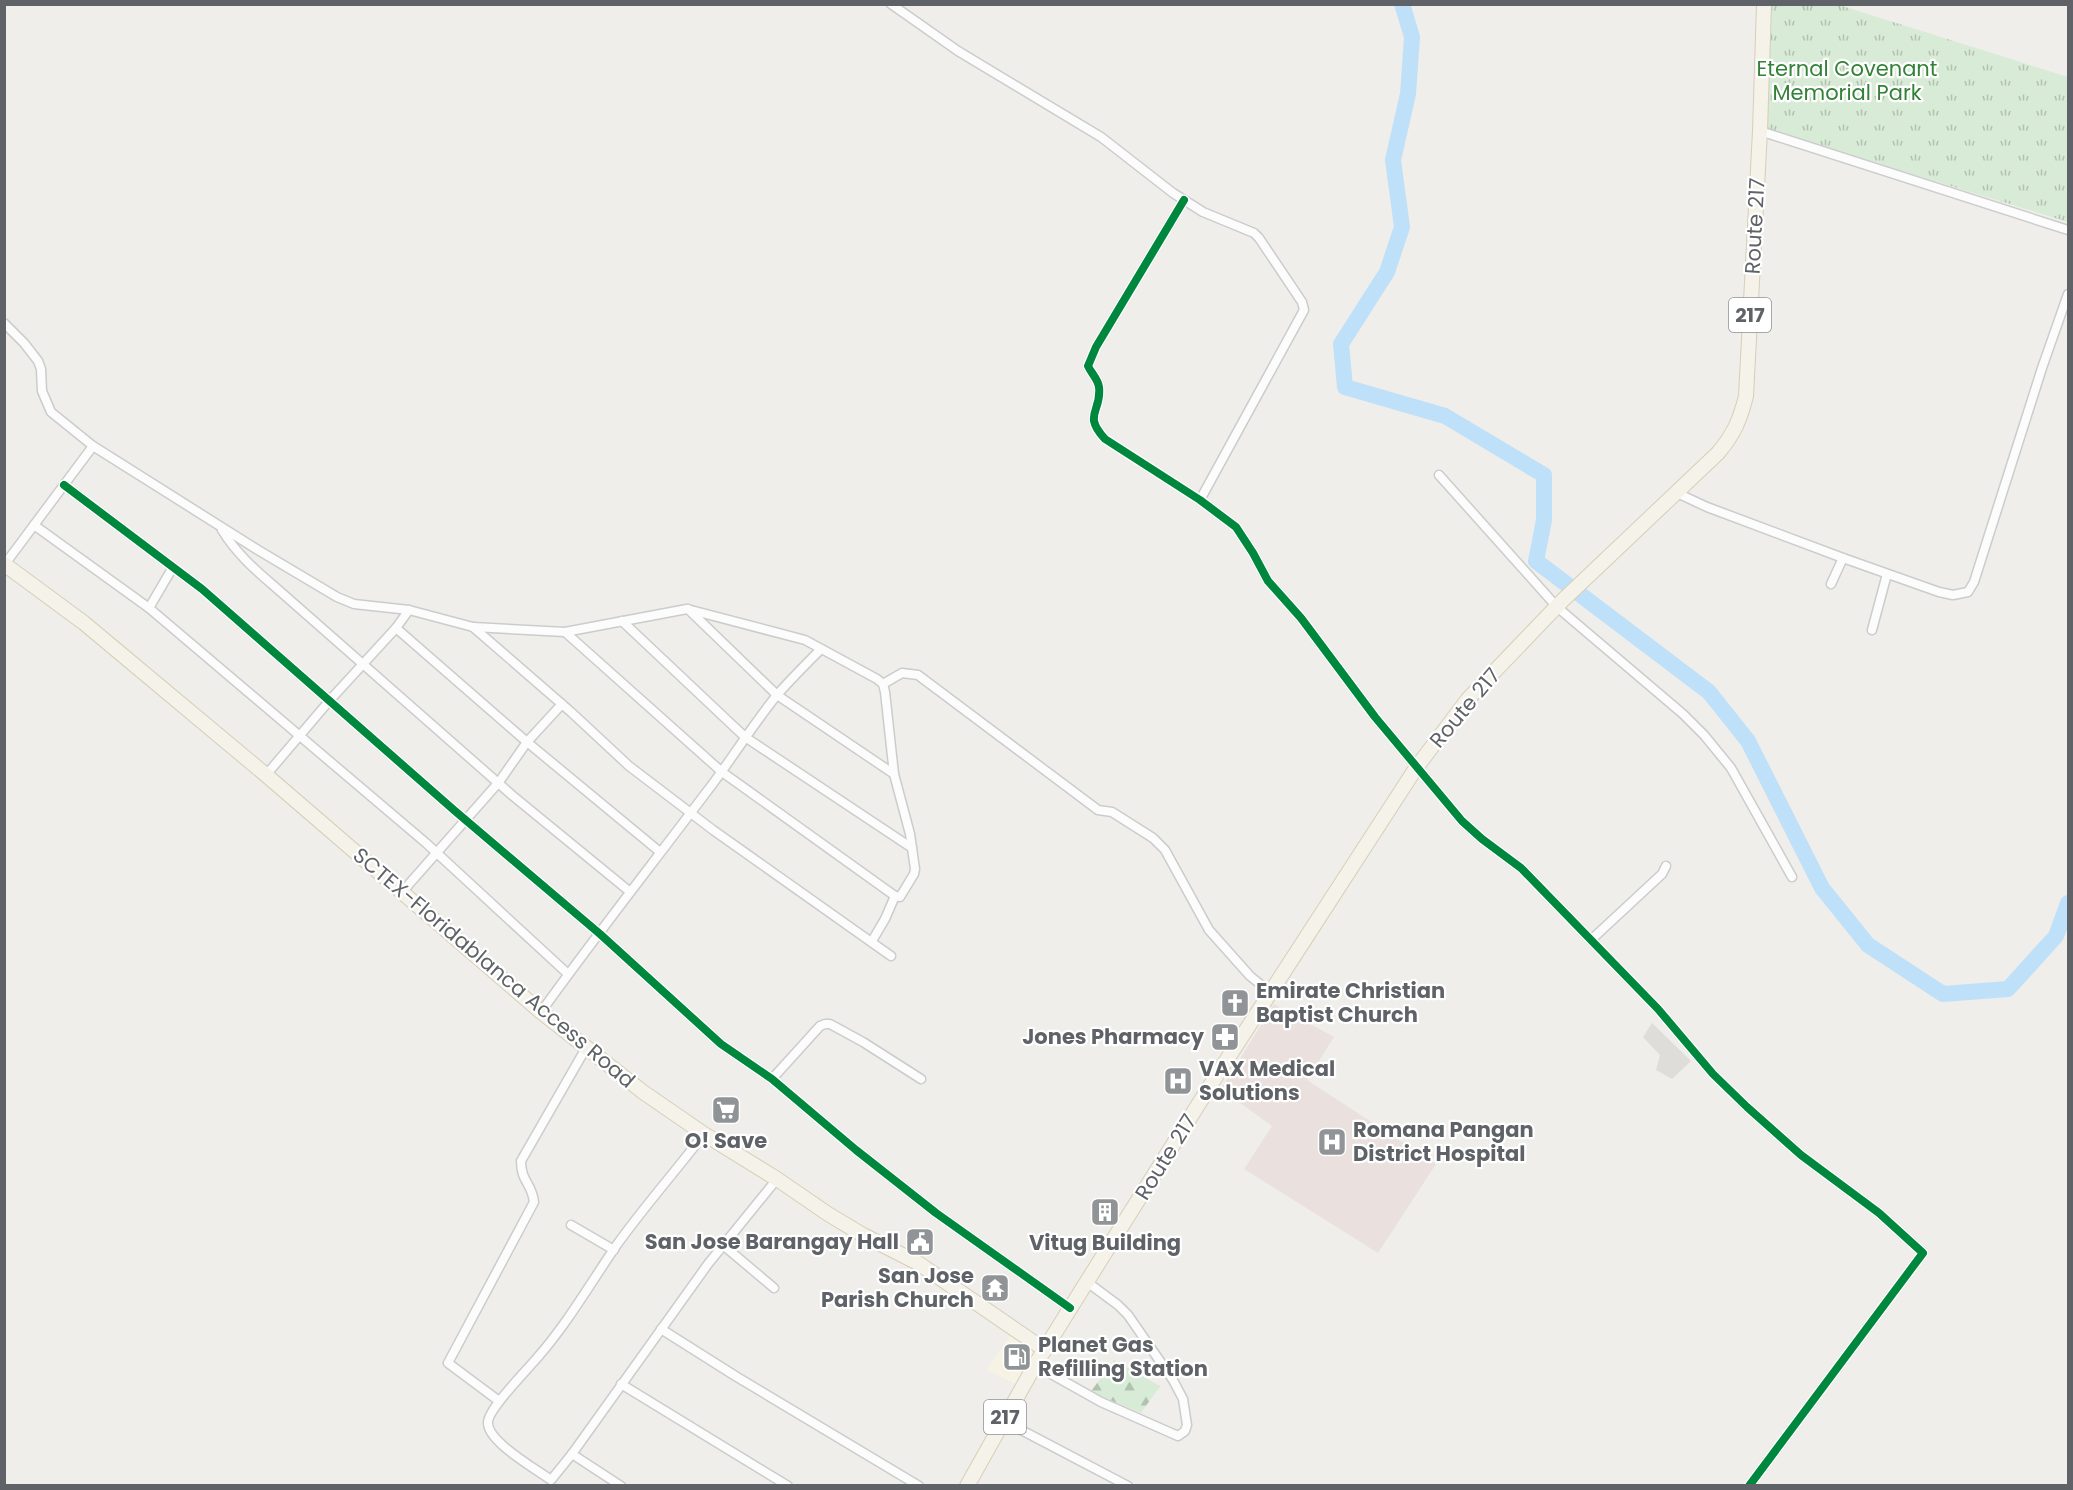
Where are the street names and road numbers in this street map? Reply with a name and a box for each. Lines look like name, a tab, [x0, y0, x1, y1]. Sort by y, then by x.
street label: Route 217	[1738, 177, 1771, 275]
road number: 217	[1729, 298, 1771, 332]
street label: Route 217	[1423, 662, 1507, 754]
street label: SCTEX-Floridablanca Access Road	[347, 841, 642, 1094]
street label: Route 217	[1128, 1108, 1203, 1205]
road number: 217	[984, 1400, 1026, 1434]

